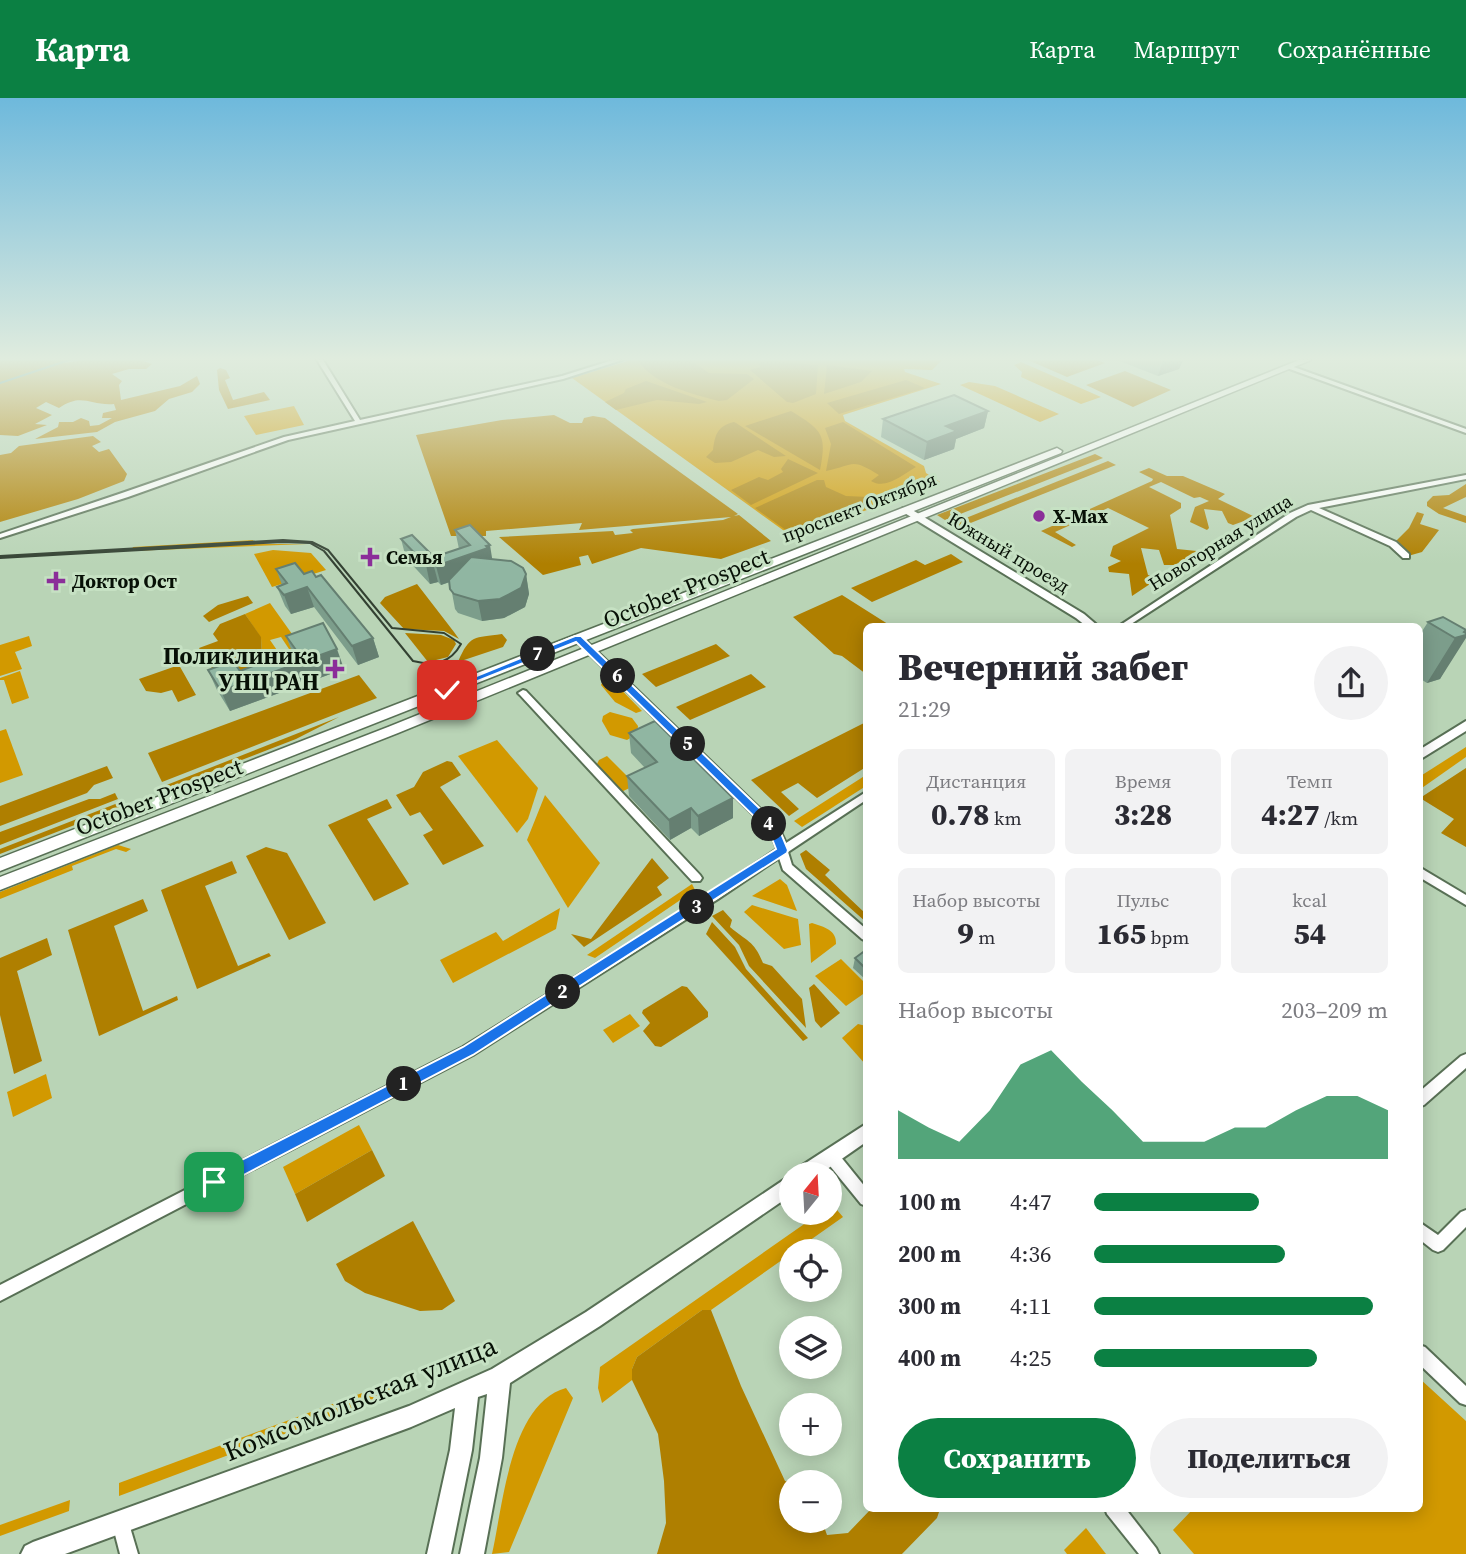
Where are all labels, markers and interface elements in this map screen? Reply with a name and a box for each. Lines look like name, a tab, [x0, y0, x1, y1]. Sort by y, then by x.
text: Карта	[35, 27, 130, 72]
text: Карта	[1029, 33, 1095, 66]
text: Маршрут	[1133, 33, 1239, 66]
text: Сохранённые	[1277, 33, 1431, 66]
street label: проспект Октября	[778, 466, 940, 548]
street label: Новогорная улица	[1143, 487, 1297, 597]
place label: X-Max	[1053, 503, 1108, 529]
street label: Южный проезд	[943, 505, 1075, 599]
marker: X-Max	[1031, 508, 1047, 524]
street label: October Prospect	[598, 540, 774, 636]
place label: Семья	[386, 544, 443, 570]
marker: Семья	[360, 547, 380, 567]
place label: Доктор Ост	[72, 568, 177, 594]
marker: Доктор Ост	[46, 571, 66, 591]
pin: 7	[520, 636, 556, 672]
place label: Поликлиника УНЦ РАН	[163, 640, 320, 698]
text: 7	[532, 640, 543, 666]
text: Вечерний забег	[898, 641, 1188, 693]
button: share	[1314, 646, 1388, 720]
pin: 6	[600, 658, 636, 694]
marker: Поликлиника УНЦ РАН	[325, 659, 345, 679]
pin	[417, 660, 477, 720]
text: 6	[612, 662, 623, 688]
icon: check	[428, 671, 466, 709]
text: 21:29	[898, 693, 951, 725]
pin: 5	[670, 726, 706, 762]
text: 5	[682, 730, 693, 756]
street label: October Prospect	[71, 750, 248, 844]
text: Дистанция	[926, 768, 1026, 794]
text: Время	[1115, 768, 1171, 794]
text: Темп	[1287, 768, 1333, 794]
text: 0.78	[931, 794, 990, 835]
text: 3:28	[1114, 794, 1172, 835]
text: 4:27	[1261, 794, 1320, 835]
text: km	[990, 805, 1022, 831]
text: /km	[1320, 805, 1358, 831]
pin: 4	[752, 806, 786, 842]
text: 4	[763, 810, 774, 836]
text: Набор высоты	[912, 887, 1040, 913]
text: Пульс	[1117, 887, 1169, 913]
text: kcal	[1292, 887, 1327, 913]
pin: 3	[680, 890, 714, 924]
text: 3	[691, 893, 702, 919]
text: 9	[957, 913, 974, 954]
text: 165	[1096, 913, 1146, 954]
text: 54	[1293, 913, 1326, 954]
text: m	[974, 924, 995, 950]
text: bpm	[1146, 924, 1189, 950]
pin: 2	[546, 974, 580, 1010]
text: 2	[557, 978, 568, 1004]
text: Набор высоты	[898, 994, 1053, 1026]
text: 203–209 m	[1281, 994, 1388, 1026]
pin: 1	[386, 1066, 422, 1102]
text: 1	[398, 1070, 409, 1096]
pin	[184, 1152, 244, 1212]
north arrow	[779, 1162, 842, 1225]
map controls	[779, 1162, 842, 1533]
icon: arrive	[195, 1163, 233, 1201]
text: 100 m	[898, 1186, 961, 1218]
text: 4:47	[1010, 1186, 1051, 1218]
text: 200 m	[898, 1238, 961, 1270]
text: 4:36	[1010, 1238, 1051, 1270]
button: locate	[779, 1239, 842, 1302]
text: 300 m	[898, 1290, 961, 1322]
text: 4:11	[1010, 1290, 1051, 1322]
button: layers	[779, 1316, 842, 1379]
street label: Комсомольская улица	[218, 1326, 503, 1470]
text: 400 m	[898, 1342, 961, 1374]
text: 4:25	[1010, 1342, 1051, 1374]
button: +	[779, 1393, 842, 1456]
button: Сохранить	[898, 1418, 1136, 1498]
button: Поделиться	[1150, 1418, 1388, 1498]
button: −	[779, 1470, 842, 1533]

